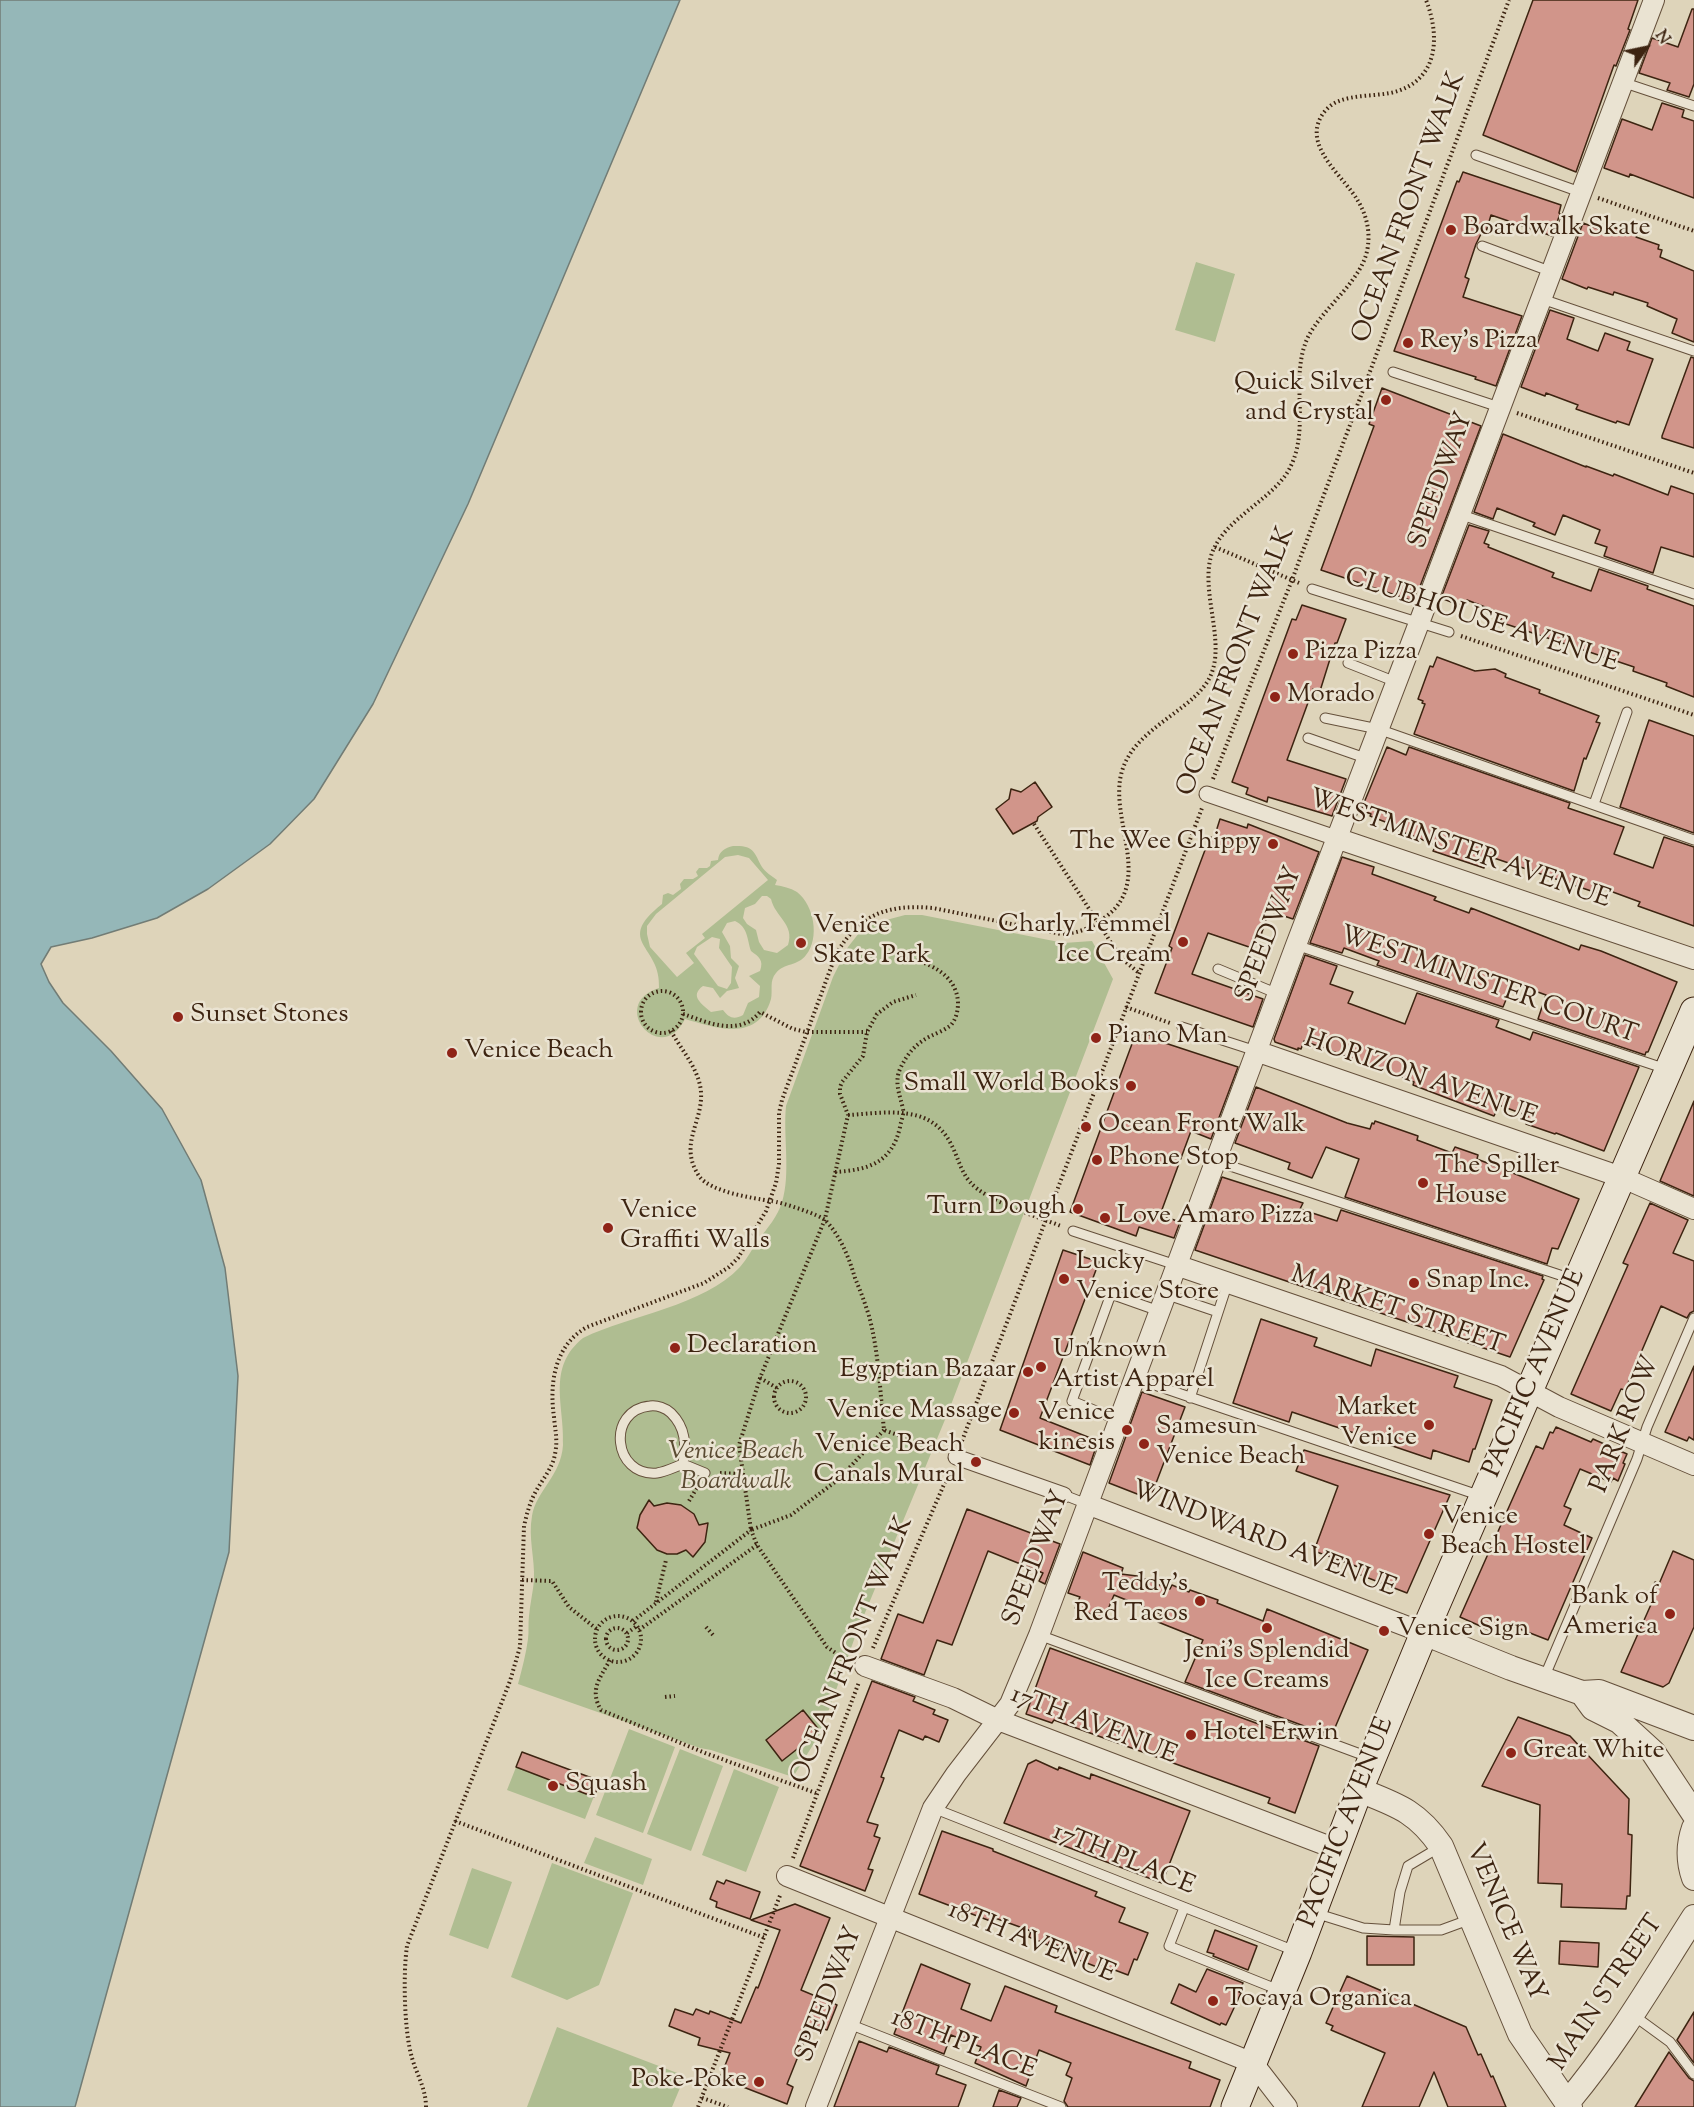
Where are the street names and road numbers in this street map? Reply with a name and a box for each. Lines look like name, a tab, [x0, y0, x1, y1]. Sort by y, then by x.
street label: OCEAN FRONT WALK	[1347, 68, 1475, 348]
street label: SPEEDWAY	[1404, 409, 1482, 553]
street label: OCEAN FRONT WALK	[1172, 523, 1304, 801]
street label: CLUBHOUSE AVENUE	[1340, 563, 1622, 681]
street label: WESTMINSTER AVENUE	[1304, 785, 1614, 917]
street label: SPEEDWAY	[1231, 863, 1311, 1007]
street label: WESTMINISTER COURT	[1335, 921, 1641, 1053]
street label: HORIZON AVENUE	[1299, 1025, 1541, 1135]
street label: MARKET STREET	[1286, 1261, 1508, 1363]
street label: PACIFIC AVENUE	[1478, 1265, 1594, 1483]
street label: PARK ROW	[1585, 1352, 1669, 1498]
street label: WINDWARD AVENUE	[1126, 1476, 1400, 1606]
street label: SPEEDWAY	[998, 1487, 1078, 1631]
street label: OCEAN FRONT WALK	[786, 1513, 922, 1789]
street label: 17TH AVENUE	[1005, 1681, 1181, 1773]
street label: PACIFIC AVENUE	[1294, 1713, 1402, 1933]
street label: 17TH PLACE	[1047, 1818, 1199, 1904]
street label: VENICE WAY	[1457, 1839, 1551, 2007]
street label: 18TH AVENUE	[943, 1896, 1119, 1992]
street label: MAIN STREET	[1544, 1910, 1672, 2078]
street label: SPEEDWAY	[791, 1923, 871, 2067]
street label: 18TH PLACE	[886, 2004, 1040, 2088]

